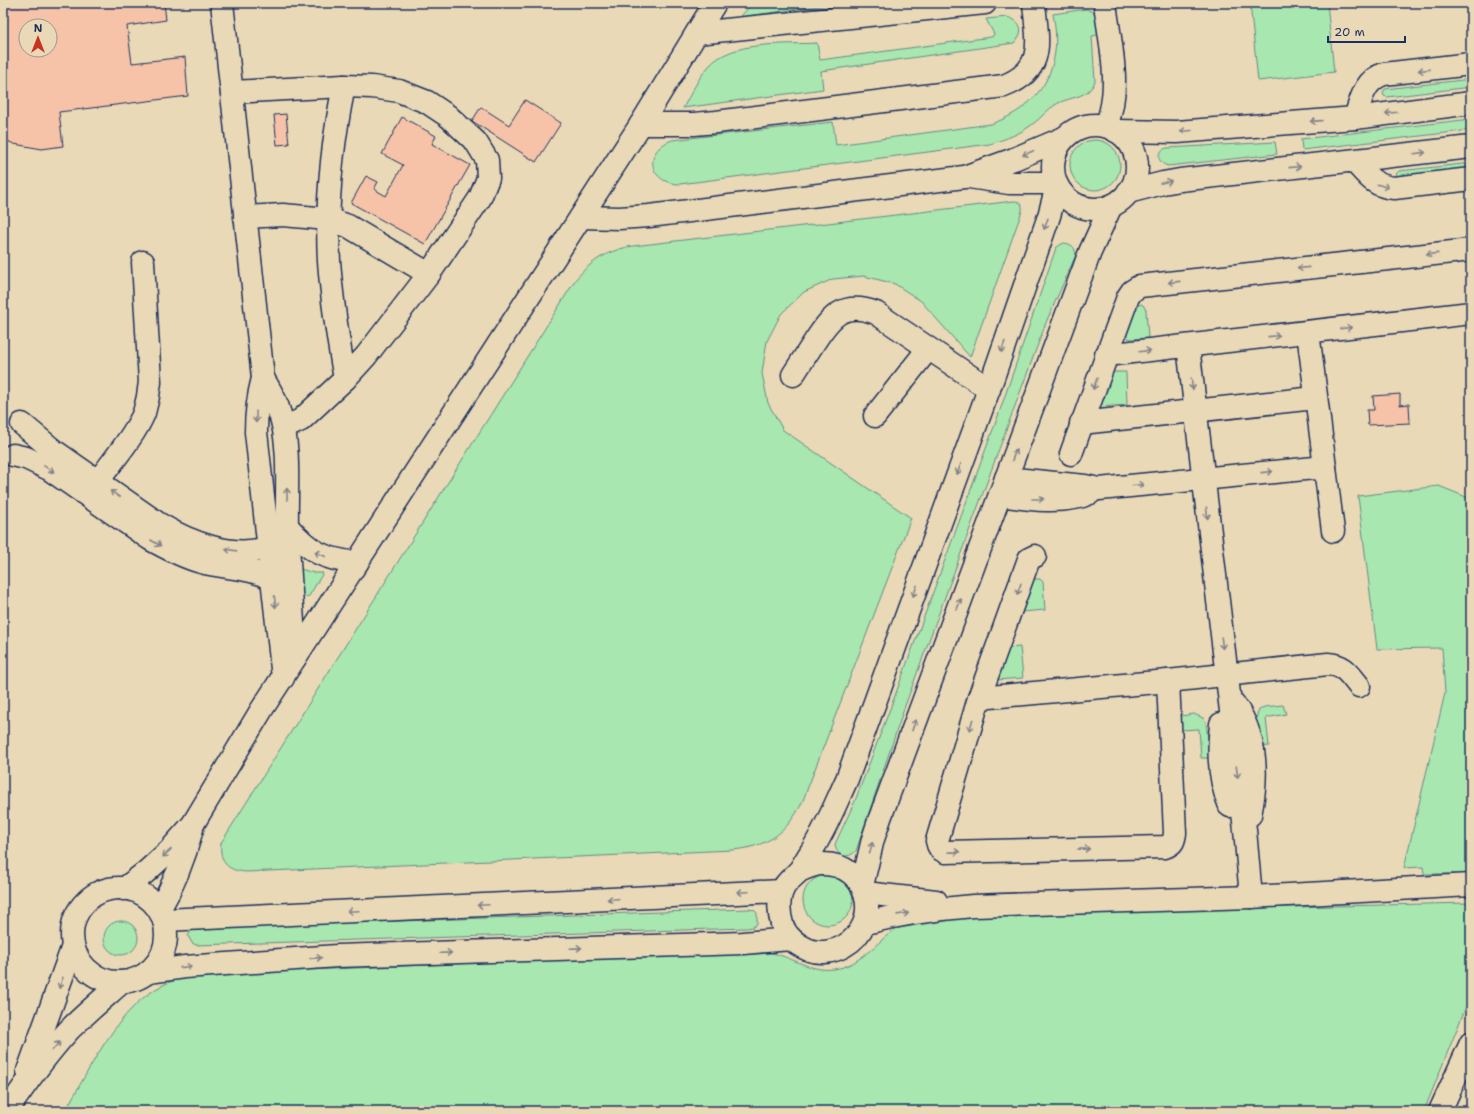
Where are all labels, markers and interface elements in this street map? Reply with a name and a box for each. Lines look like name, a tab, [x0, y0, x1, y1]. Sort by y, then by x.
north arrow	[18, 18, 58, 58]
scale bar	[1328, 18, 1405, 44]
text: N	[34, 21, 43, 36]
text: 20 m	[1334, 24, 1365, 40]
one-way arrow	[1418, 66, 1431, 73]
one-way arrow	[1385, 109, 1398, 117]
one-way arrow	[1310, 117, 1323, 124]
one-way arrow	[1180, 127, 1193, 135]
one-way arrow	[1413, 149, 1426, 157]
one-way arrow	[1023, 150, 1035, 157]
one-way arrow	[1288, 163, 1301, 171]
one-way arrow	[1159, 178, 1172, 186]
one-way arrow	[1376, 183, 1389, 190]
one-way arrow	[1042, 217, 1049, 230]
one-way arrow	[1426, 251, 1439, 258]
one-way arrow	[1297, 264, 1310, 272]
one-way arrow	[1168, 278, 1181, 286]
one-way arrow	[1339, 324, 1352, 332]
one-way arrow	[1267, 332, 1280, 340]
one-way arrow	[999, 340, 1007, 352]
one-way arrow	[1138, 347, 1151, 355]
one-way arrow	[1189, 377, 1196, 390]
one-way arrow	[1091, 378, 1099, 390]
one-way arrow	[252, 410, 260, 423]
one-way arrow	[1011, 450, 1019, 462]
one-way arrow	[955, 463, 963, 475]
one-way arrow	[43, 466, 55, 474]
one-way arrow	[1260, 469, 1273, 476]
one-way arrow	[1131, 481, 1144, 489]
one-way arrow	[283, 488, 291, 501]
one-way arrow	[110, 490, 121, 498]
one-way arrow	[1031, 495, 1044, 503]
one-way arrow	[1203, 507, 1211, 520]
one-way arrow	[150, 539, 162, 547]
one-way arrow	[225, 546, 238, 554]
one-way arrow	[314, 550, 326, 557]
one-way arrow	[1014, 583, 1022, 595]
one-way arrow	[911, 585, 919, 597]
one-way arrow	[271, 595, 279, 608]
one-way arrow	[956, 598, 964, 610]
one-way arrow	[1218, 636, 1226, 649]
one-way arrow	[967, 718, 974, 731]
one-way arrow	[911, 720, 919, 732]
one-way arrow	[1233, 765, 1241, 778]
one-way arrow	[867, 842, 875, 855]
one-way arrow	[1077, 845, 1090, 853]
one-way arrow	[162, 848, 172, 858]
one-way arrow	[947, 848, 960, 855]
one-way arrow	[737, 889, 750, 896]
one-way arrow	[607, 895, 620, 902]
one-way arrow	[477, 901, 490, 908]
one-way arrow	[347, 907, 360, 914]
one-way arrow	[896, 910, 909, 918]
one-way arrow	[569, 944, 582, 952]
one-way arrow	[439, 949, 452, 956]
one-way arrow	[309, 954, 322, 961]
one-way arrow	[180, 963, 193, 970]
one-way arrow	[57, 977, 64, 990]
one-way arrow	[51, 1041, 60, 1051]

